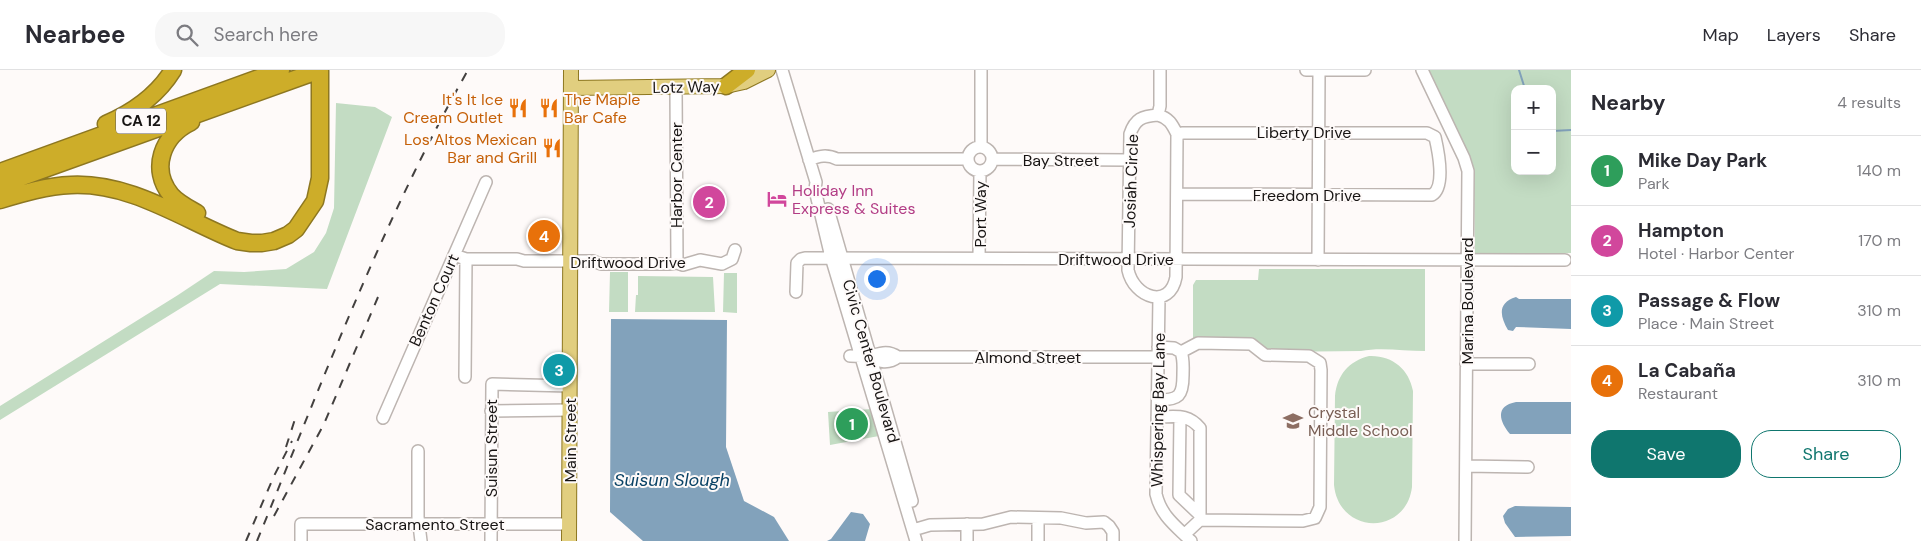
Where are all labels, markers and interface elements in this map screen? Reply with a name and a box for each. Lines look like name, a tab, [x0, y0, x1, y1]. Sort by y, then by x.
search box	[155, 12, 505, 57]
text: Nearbee	[25, 19, 125, 50]
icon: search	[173, 21, 201, 49]
text: Search here	[213, 22, 318, 47]
text: Map	[1703, 23, 1739, 47]
text: Layers	[1767, 23, 1821, 47]
text: Share	[1849, 23, 1896, 47]
street label: Lotz Way	[652, 76, 720, 98]
map controls	[1511, 85, 1556, 175]
button: +	[1511, 85, 1556, 130]
place label: It's It Ice Cream Outlet	[403, 89, 503, 128]
place label: The Maple Bar Cafe	[564, 89, 640, 128]
text: Nearby	[1591, 89, 1665, 117]
text: 4 results	[1837, 92, 1901, 113]
restaurant icon: It's It Ice Cream Outlet	[507, 97, 529, 119]
restaurant icon: The Maple Bar Cafe	[538, 97, 560, 119]
road number: CA 12	[116, 108, 166, 134]
street label: Harbor Center	[666, 122, 687, 228]
street label: Liberty Drive	[1257, 122, 1351, 143]
place label: Los Altos Mexican Bar and Grill	[404, 129, 537, 168]
button: −	[1511, 130, 1556, 175]
street label: Josiah Circle	[1119, 134, 1143, 228]
restaurant icon: Los Altos Mexican Bar and Grill	[541, 137, 563, 159]
text: Mike Day Park	[1638, 148, 1767, 173]
street label: Bay Street	[1023, 150, 1099, 171]
text: 1	[1604, 160, 1610, 181]
text: 140 m	[1857, 160, 1901, 181]
text: Park	[1638, 173, 1670, 194]
place label: Holiday Inn Express & Suites	[792, 180, 915, 219]
street label: Port Way	[970, 180, 991, 247]
pin: 2	[693, 183, 725, 221]
street label: Freedom Drive	[1253, 185, 1361, 206]
hotel icon: Holiday Inn Express & Suites	[766, 188, 788, 210]
pin: 4	[528, 217, 560, 255]
text: Hampton	[1638, 218, 1724, 243]
text: 2	[1602, 230, 1612, 251]
text: 170 m	[1858, 230, 1901, 251]
street label: Marina Boulevard	[1457, 237, 1478, 365]
text: Hotel · Harbor Center	[1638, 243, 1794, 264]
street label: Driftwood Drive	[1058, 249, 1174, 270]
street label: Benton Court	[404, 250, 464, 350]
street label: Driftwood Drive	[570, 252, 686, 273]
your location	[864, 266, 890, 292]
street label: Civic Center Boulevard	[838, 277, 904, 445]
text: Passage & Flow	[1638, 288, 1780, 313]
text: 3	[1602, 300, 1612, 321]
text: 310 m	[1857, 300, 1901, 321]
text: Place · Main Street	[1638, 313, 1774, 334]
street label: Whispering Bay Lane	[1146, 333, 1170, 487]
street label: Almond Street	[975, 347, 1081, 368]
pin: 3	[543, 351, 575, 389]
text: La Cabaña	[1638, 358, 1736, 383]
text: 4	[1602, 370, 1612, 391]
text: 310 m	[1857, 370, 1901, 391]
text: Restaurant	[1638, 383, 1718, 404]
street label: Main Street	[560, 398, 581, 482]
street label: Suisun Street	[481, 399, 502, 497]
place label: Crystal Middle School	[1308, 402, 1412, 441]
pin: 1	[836, 405, 868, 443]
school or university icon: Crystal Middle School	[1282, 410, 1304, 432]
button: Save	[1591, 430, 1741, 478]
button: Share	[1751, 430, 1901, 478]
water label: Suisun Slough	[614, 468, 730, 492]
street label: Sacramento Street	[365, 514, 505, 535]

